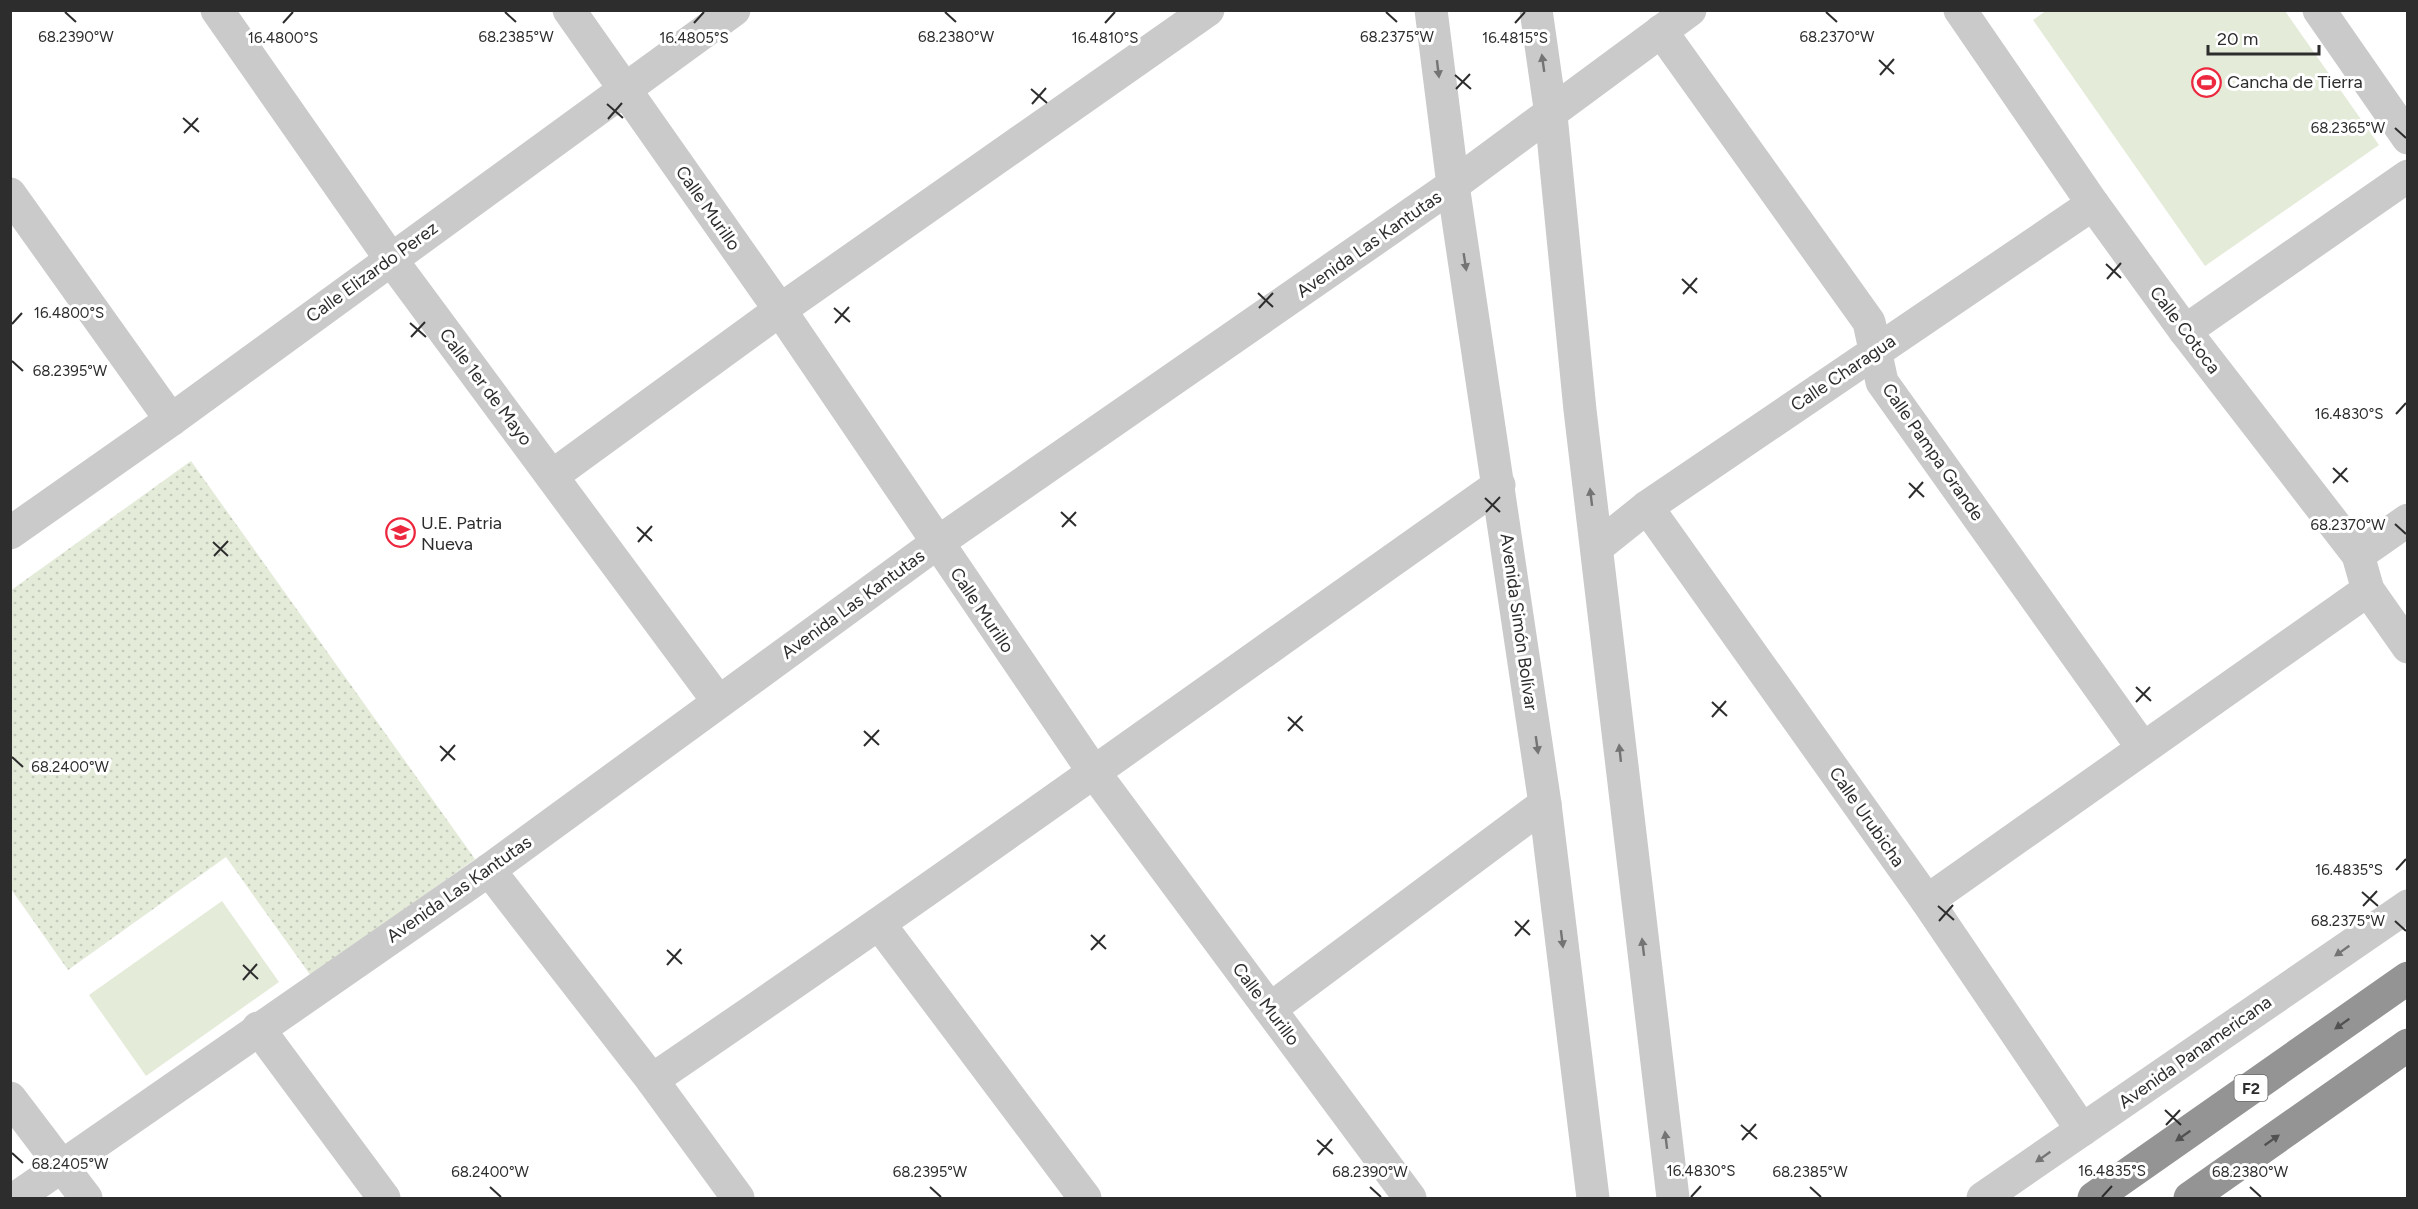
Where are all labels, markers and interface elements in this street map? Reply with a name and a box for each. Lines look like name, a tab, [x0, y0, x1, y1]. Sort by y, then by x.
scale bar	[2208, 18, 2319, 56]
text: 68.2390°W	[38, 28, 114, 46]
text: 68.2385°W	[478, 28, 554, 46]
text: 68.2380°W	[918, 28, 995, 46]
text: 68.2375°W	[1360, 28, 1435, 46]
text: 68.2370°W	[1800, 28, 1875, 46]
text: 20 m	[2217, 28, 2258, 50]
text: 16.4800°S	[248, 29, 318, 47]
text: 16.4805°S	[659, 29, 729, 47]
text: 16.4810°S	[1072, 29, 1138, 47]
text: 16.4815°S	[1482, 29, 1548, 47]
one-way arrow	[1539, 53, 1548, 72]
one-way arrow	[1434, 59, 1443, 78]
sports icon: Cancha de Tierra	[2190, 66, 2222, 98]
place label: Cancha de Tierra	[2227, 71, 2363, 93]
text: 68.2365°W	[2311, 119, 2386, 137]
street label: Calle Murillo	[671, 161, 745, 255]
street label: Avenida Las Kantutas	[1292, 186, 1446, 302]
street label: Calle Elizardo Perez	[302, 217, 442, 327]
one-way arrow	[1460, 252, 1469, 271]
street label: Calle Cotoca	[2145, 282, 2225, 378]
text: 16.4800°S	[34, 304, 104, 322]
street label: Calle 1er de Mayo	[435, 324, 537, 450]
street label: Calle Charagua	[1786, 330, 1900, 416]
text: 68.2395°W	[33, 362, 108, 380]
street label: Calle Pampa Grande	[1877, 379, 1989, 525]
text: 16.4830°S	[2315, 405, 2383, 423]
one-way arrow	[1586, 487, 1595, 506]
place label: U.E. Patria Nueva	[421, 512, 502, 555]
text: 68.2370°W	[2311, 516, 2386, 534]
school or university icon: U.E. Patria Nueva	[384, 517, 416, 549]
street label: Avenida Simón Bolívar	[1496, 532, 1542, 712]
street label: Avenida Las Kantutas	[777, 545, 929, 663]
street label: Calle Murillo	[945, 563, 1019, 657]
one-way arrow	[1532, 736, 1541, 755]
one-way arrow	[1615, 744, 1625, 763]
text: 68.2400°W	[31, 758, 109, 776]
street label: Calle Urubicha	[1824, 763, 1910, 871]
street label: Avenida Las Kantutas	[382, 831, 536, 947]
text: 16.4835°S	[2315, 861, 2383, 879]
text: 68.2375°W	[2311, 912, 2386, 930]
one-way arrow	[1557, 929, 1566, 948]
one-way arrow	[1638, 937, 1647, 956]
one-way arrow	[2334, 945, 2350, 956]
street label: Calle Murillo	[1228, 958, 1304, 1050]
street label: Avenida Panamericana	[2114, 991, 2276, 1113]
one-way arrow	[2335, 1017, 2350, 1029]
road number: F2	[2234, 1075, 2268, 1101]
one-way arrow	[2175, 1130, 2191, 1141]
one-way arrow	[1661, 1131, 1671, 1150]
one-way arrow	[2265, 1135, 2280, 1147]
one-way arrow	[2036, 1151, 2052, 1163]
text: 68.2405°W	[32, 1155, 109, 1173]
text: 16.4830°S	[1667, 1162, 1735, 1180]
text: 16.4835°S	[2078, 1162, 2146, 1180]
text: 68.2400°W	[451, 1163, 529, 1181]
text: 68.2395°W	[893, 1163, 968, 1181]
text: 68.2390°W	[1332, 1163, 1408, 1181]
text: 68.2385°W	[1772, 1163, 1848, 1181]
text: 68.2380°W	[2212, 1163, 2289, 1181]

